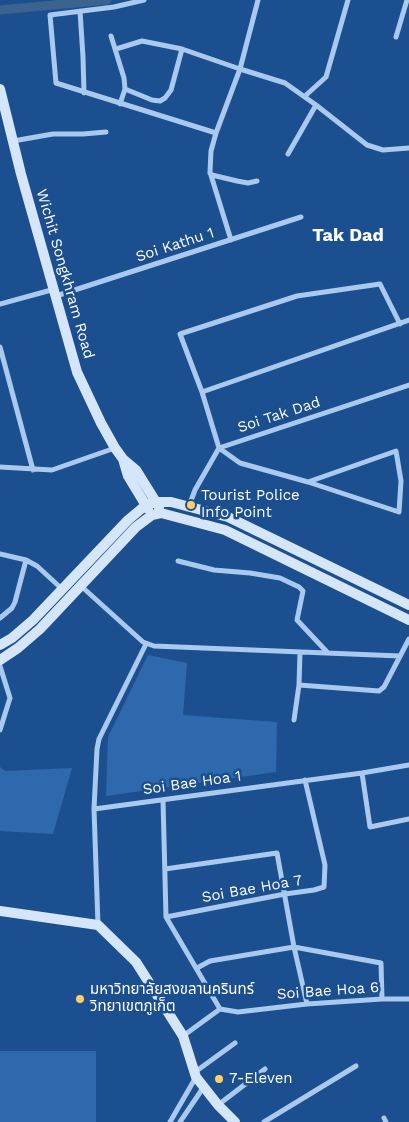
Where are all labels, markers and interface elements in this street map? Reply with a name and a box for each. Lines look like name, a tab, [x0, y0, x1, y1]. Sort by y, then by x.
street label: Wichit Songkhram Road	[32, 187, 98, 361]
street label: Soi Kathu 1	[134, 224, 216, 266]
district label: Tak Dad	[312, 225, 384, 247]
street label: Soi Tak Dad	[235, 393, 323, 437]
place label: Tourist Police Info Point	[201, 487, 300, 522]
marker: Tourist Police Info Point	[185, 499, 197, 511]
street label: Soi Bae Hoa 1	[142, 767, 242, 799]
street label: Soi Bae Hoa 7	[200, 871, 304, 907]
street label: Soi Bae Hoa 6	[276, 978, 380, 1004]
place label: มหาวิทยาลัยสงขลานครินทร์ วิทยาเขตภูเก็ต	[90, 981, 254, 1016]
marker: มหาวิทยาลัยสงขลานครินทร์ วิทยาเขตภูเก็ต	[74, 993, 86, 1005]
place label: 7-Eleven	[229, 1070, 293, 1088]
marker: 7-Eleven	[213, 1073, 225, 1085]

